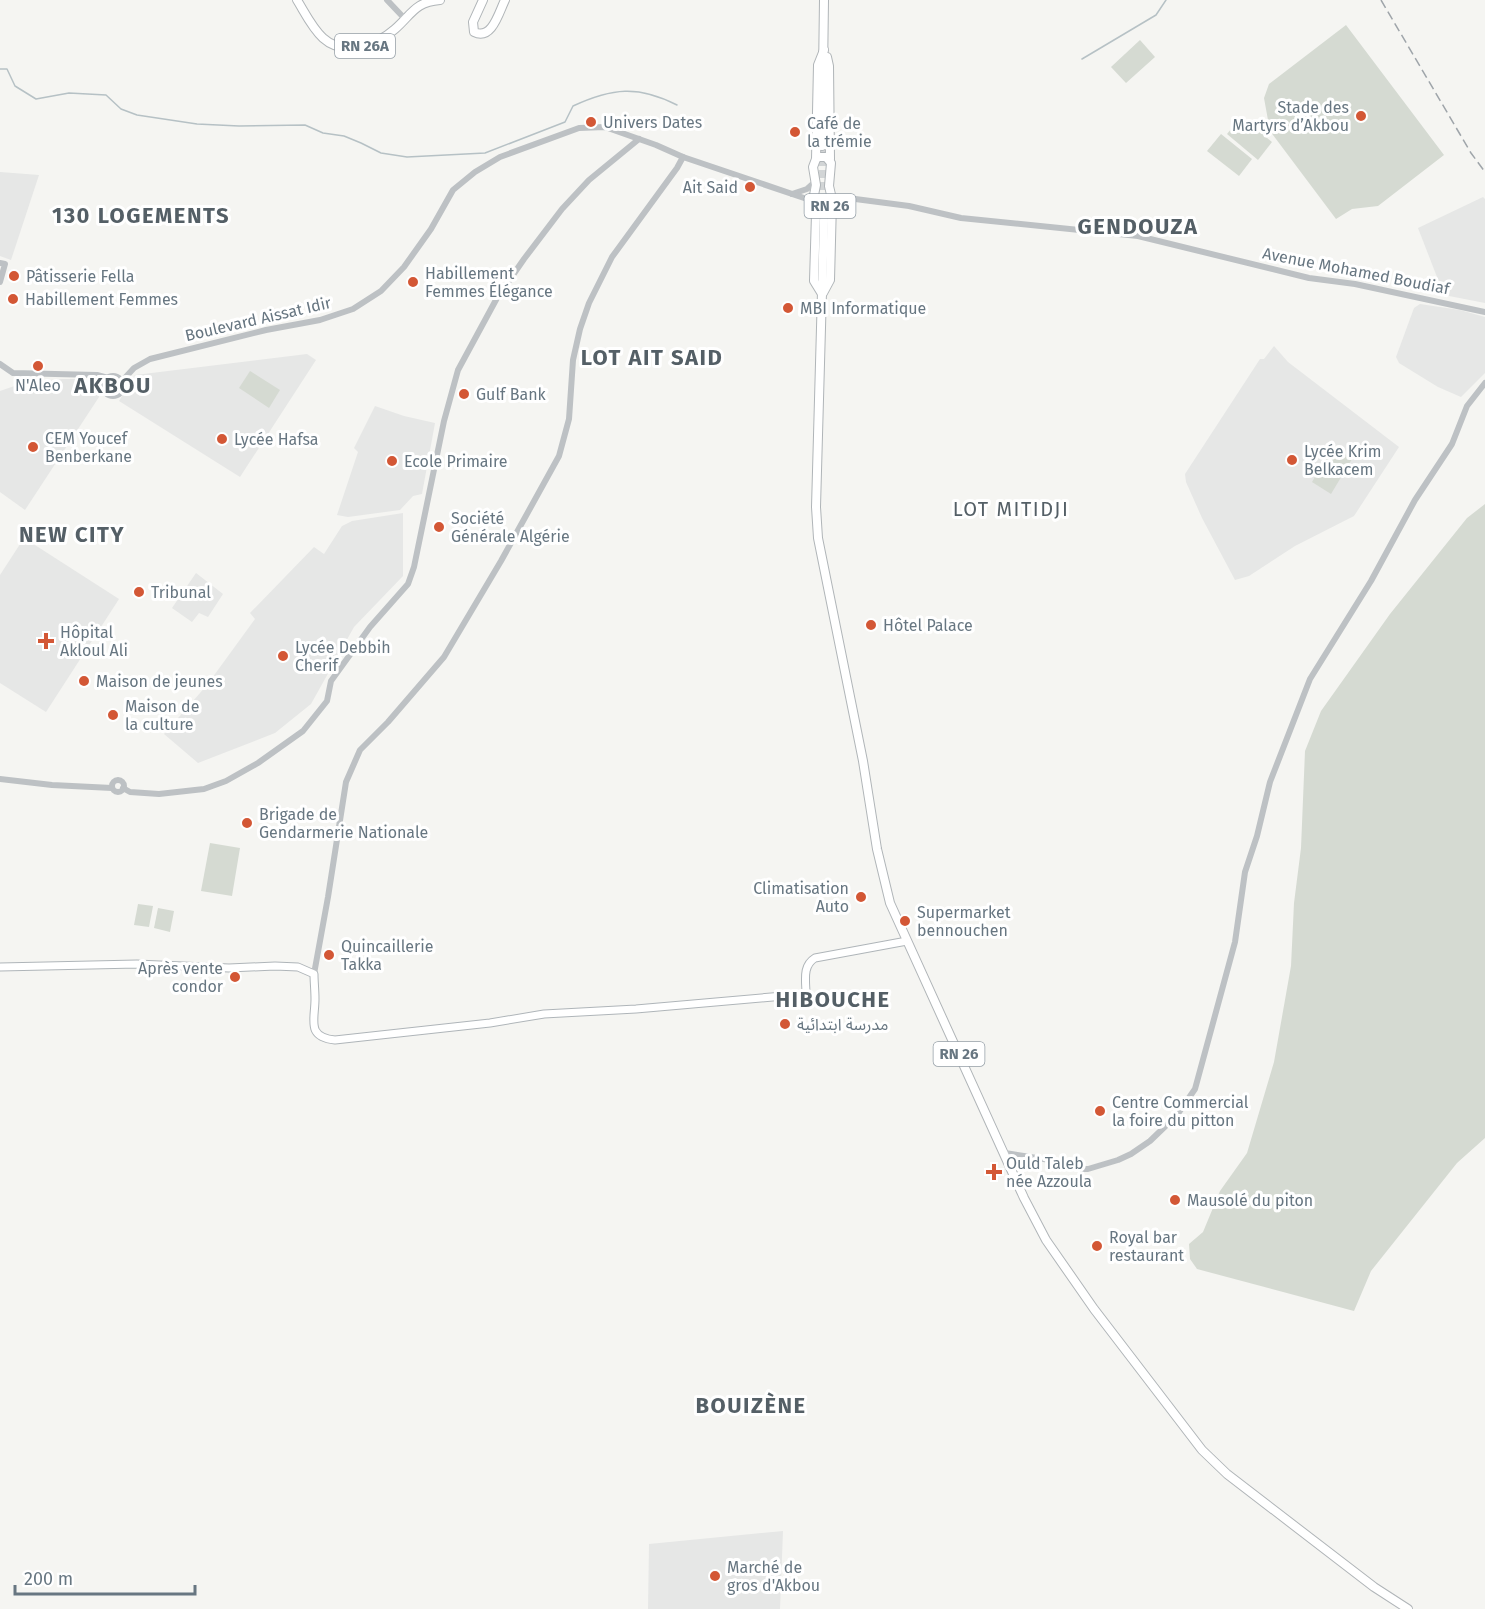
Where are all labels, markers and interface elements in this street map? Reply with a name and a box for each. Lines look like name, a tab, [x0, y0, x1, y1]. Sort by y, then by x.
road number: RN 26A	[335, 34, 395, 58]
place label: Stade des Martyrs d’Akbou	[1232, 98, 1349, 135]
marker: Stade des Martyrs d’Akbou	[1354, 109, 1368, 123]
place label: Univers Dates	[603, 113, 702, 132]
place label: Café de la trémie	[807, 114, 872, 151]
marker: Univers Dates	[584, 115, 598, 129]
marker: Café de la trémie	[788, 125, 802, 139]
place label: Ait Said	[683, 178, 738, 197]
marker: Ait Said	[743, 180, 757, 194]
road number: RN 26	[804, 194, 856, 218]
district label: 130 LOGEMENTS	[52, 202, 230, 229]
district label: GENDOUZA	[1078, 213, 1198, 240]
street label: Avenue Mohamed Boudiaf	[1261, 244, 1453, 299]
place label: Habillement Femmes Élégance	[425, 264, 553, 301]
place label: Pâtisserie Fella	[26, 267, 135, 286]
marker: Pâtisserie Fella	[7, 269, 21, 283]
marker: Habillement Femmes Élégance	[406, 275, 420, 289]
place label: Habillement Femmes	[25, 290, 178, 309]
marker: Habillement Femmes	[6, 292, 20, 306]
street label: Boulevard Aissat Idir	[183, 293, 334, 345]
place label: MBI Informatique	[800, 299, 926, 318]
marker: MBI Informatique	[781, 301, 795, 315]
district label: LOT AIT SAID	[581, 344, 723, 371]
marker: N'Aleo	[31, 359, 45, 373]
district label: AKBOU	[73, 372, 152, 399]
place label: N'Aleo	[15, 376, 61, 395]
place label: Gulf Bank	[476, 385, 547, 404]
marker: Gulf Bank	[457, 387, 471, 401]
place label: CEM Youcef Benberkane	[45, 429, 132, 466]
place label: Lycée Hafsa	[234, 430, 319, 449]
marker: Lycée Hafsa	[215, 432, 229, 446]
marker: CEM Youcef Benberkane	[26, 440, 40, 454]
place label: Lycée Krim Belkacem	[1304, 442, 1382, 479]
place label: Ecole Primaire	[404, 452, 508, 471]
marker: Lycée Krim Belkacem	[1285, 453, 1299, 467]
marker: Ecole Primaire	[385, 454, 399, 468]
district label: LOT MITIDJI	[953, 497, 1069, 521]
place label: Société Générale Algérie	[451, 509, 570, 546]
marker: Société Générale Algérie	[432, 520, 446, 534]
district label: NEW CITY	[19, 521, 125, 548]
place label: Tribunal	[151, 583, 211, 602]
marker: Tribunal	[132, 585, 146, 599]
place label: Hôtel Palace	[883, 616, 973, 635]
marker: Hôtel Palace	[864, 618, 878, 632]
place label: Hôpital Akloul Ali	[60, 623, 128, 660]
marker: Hôpital Akloul Ali	[37, 632, 55, 650]
place label: Lycée Debbih Cherif	[295, 638, 391, 675]
marker: Lycée Debbih Cherif	[276, 649, 290, 663]
place label: Maison de jeunes	[96, 672, 223, 691]
marker: Maison de jeunes	[77, 674, 91, 688]
place label: Maison de la culture	[125, 697, 199, 734]
marker: Maison de la culture	[106, 708, 120, 722]
place label: Brigade de Gendarmerie Nationale	[259, 805, 428, 842]
marker: Brigade de Gendarmerie Nationale	[240, 816, 254, 830]
place label: Climatisation Auto	[753, 879, 849, 916]
marker: Climatisation Auto	[854, 890, 868, 904]
place label: Supermarket bennouchen	[917, 903, 1011, 940]
marker: Supermarket bennouchen	[898, 914, 912, 928]
place label: Quincaillerie Takka	[341, 937, 433, 974]
marker: Quincaillerie Takka	[322, 948, 336, 962]
place label: Après vente condor	[138, 959, 224, 996]
marker: Après vente condor	[228, 970, 242, 984]
district label: HIBOUCHE	[775, 986, 891, 1013]
place label: مدرسة ابتدائية	[797, 1015, 888, 1034]
marker: مدرسة ابتدائية	[778, 1017, 792, 1031]
road number: RN 26	[934, 1042, 984, 1066]
place label: Centre Commercial la foire du pitton	[1112, 1093, 1249, 1130]
marker: Centre Commercial la foire du pitton	[1093, 1104, 1107, 1118]
place label: Ould Taleb née Azzoula	[1006, 1154, 1092, 1191]
marker: Ould Taleb née Azzoula	[987, 1165, 1001, 1179]
place label: Mausolé du piton	[1187, 1191, 1313, 1210]
marker: Mausolé du piton	[1168, 1193, 1182, 1207]
place label: Royal bar restaurant	[1109, 1228, 1184, 1265]
marker: Royal bar restaurant	[1090, 1239, 1104, 1253]
district label: BOUIZÈNE	[695, 1392, 807, 1419]
scale bar	[15, 1558, 195, 1596]
place label: Marché de gros d'Akbou	[727, 1558, 820, 1595]
text: 200 m	[24, 1568, 73, 1590]
marker: Marché de gros d'Akbou	[708, 1569, 722, 1583]

